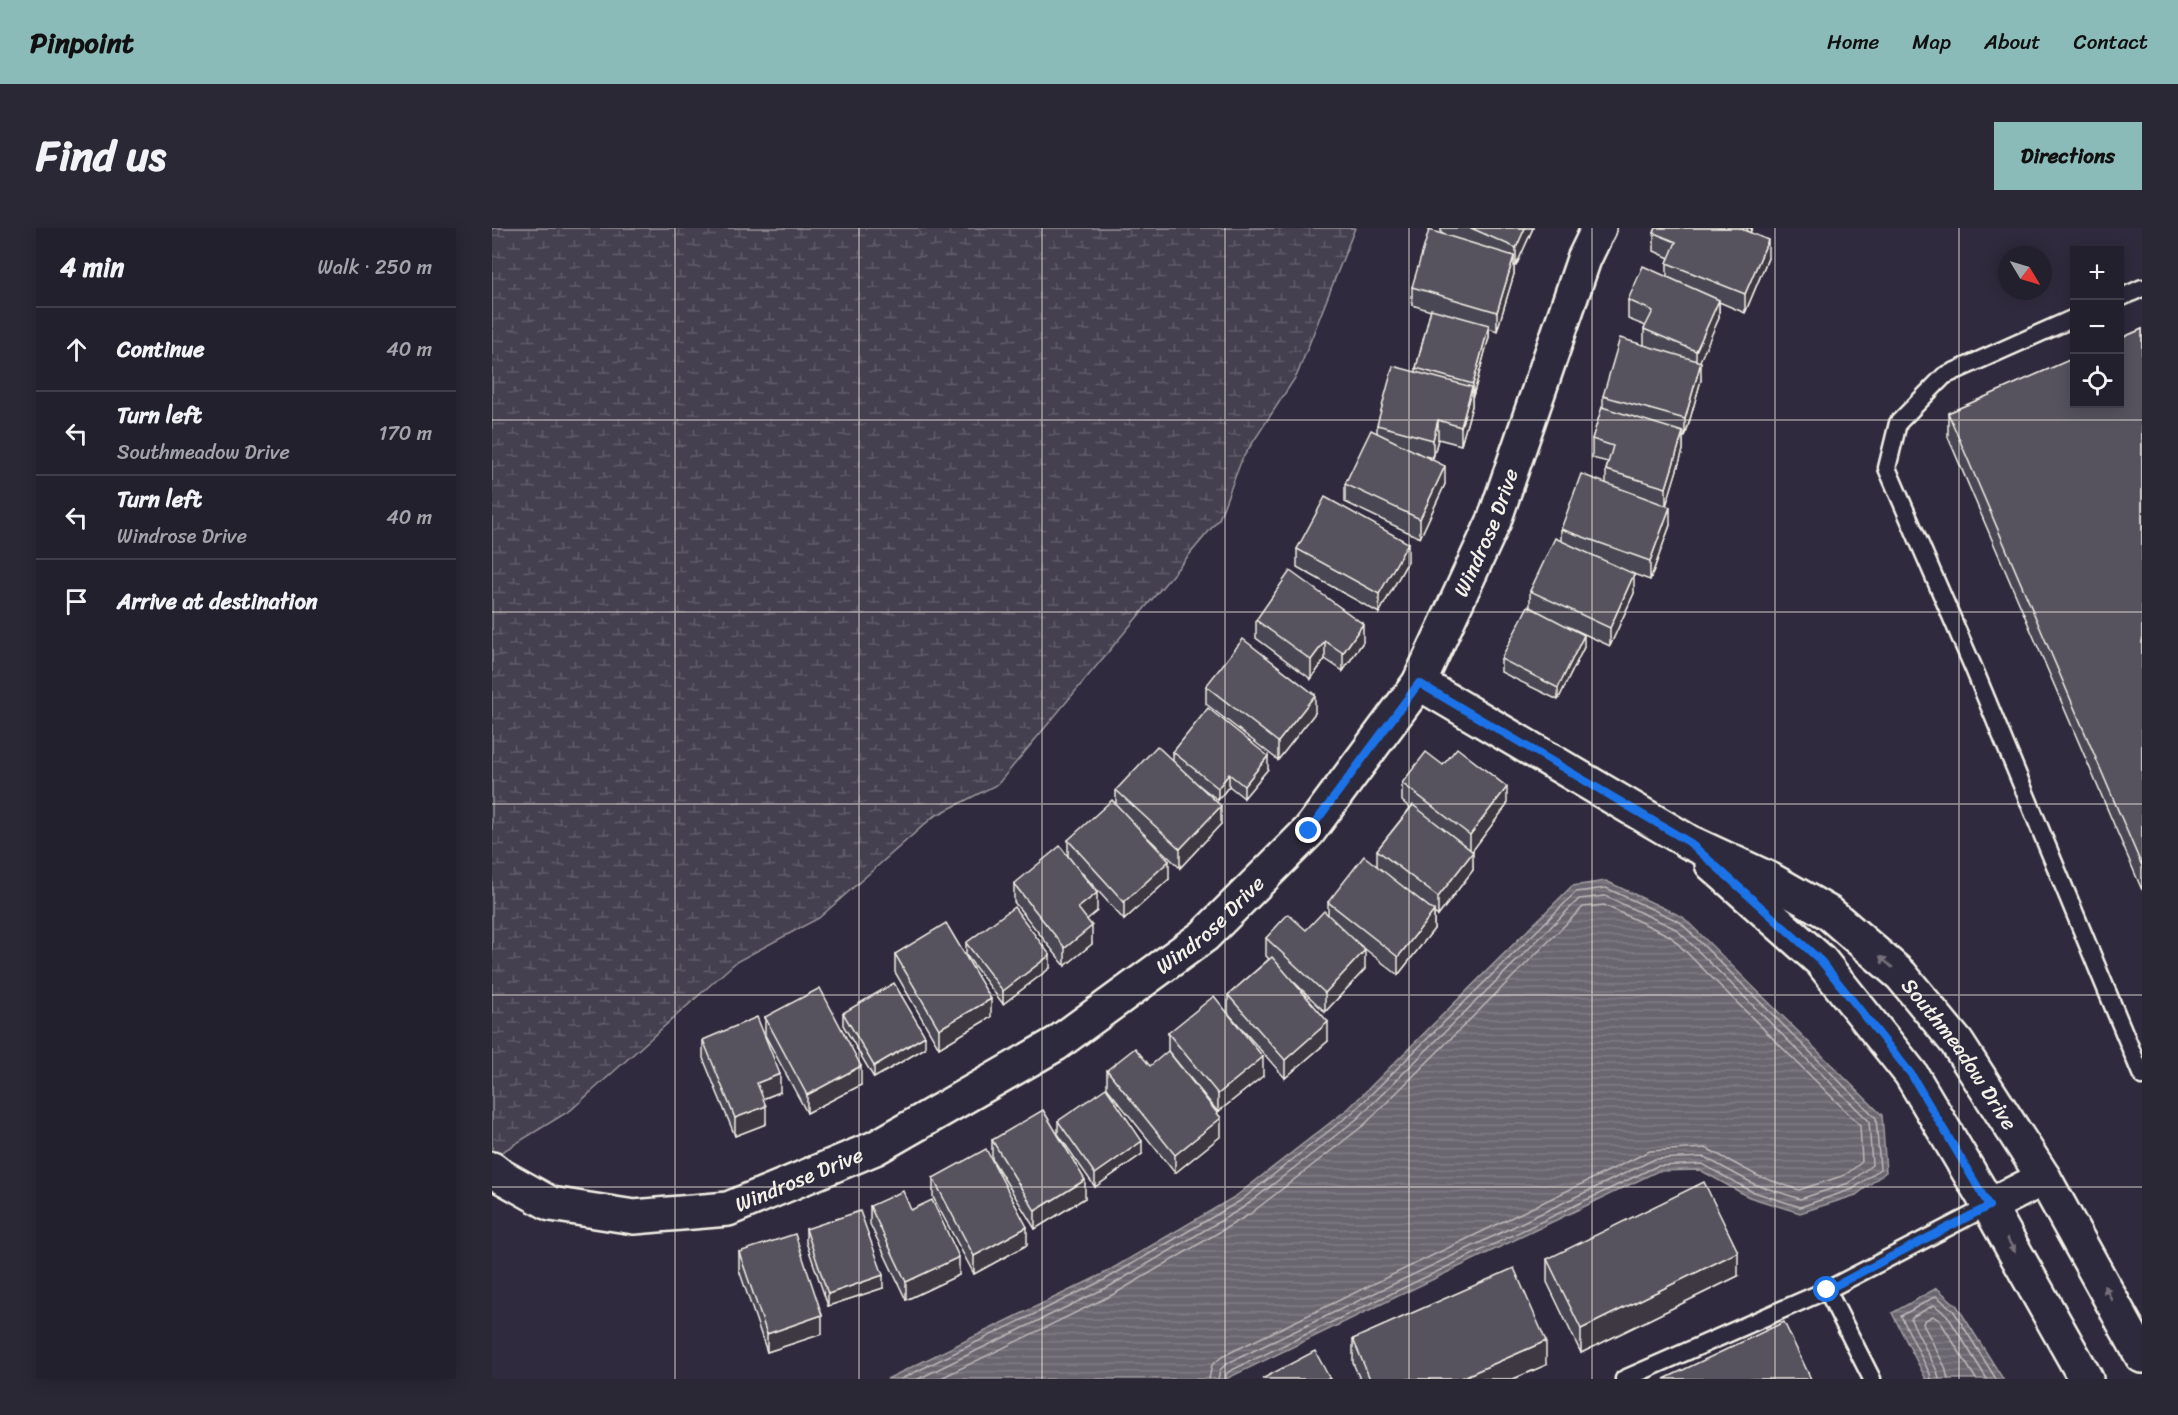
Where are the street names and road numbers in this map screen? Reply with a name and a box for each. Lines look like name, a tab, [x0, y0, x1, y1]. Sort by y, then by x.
street label: Windrose Drive	[1442, 463, 1530, 603]
street label: Windrose Drive	[1147, 866, 1274, 985]
street label: Southmeadow Drive	[1891, 969, 2028, 1139]
street label: Windrose Drive	[729, 1136, 870, 1223]

